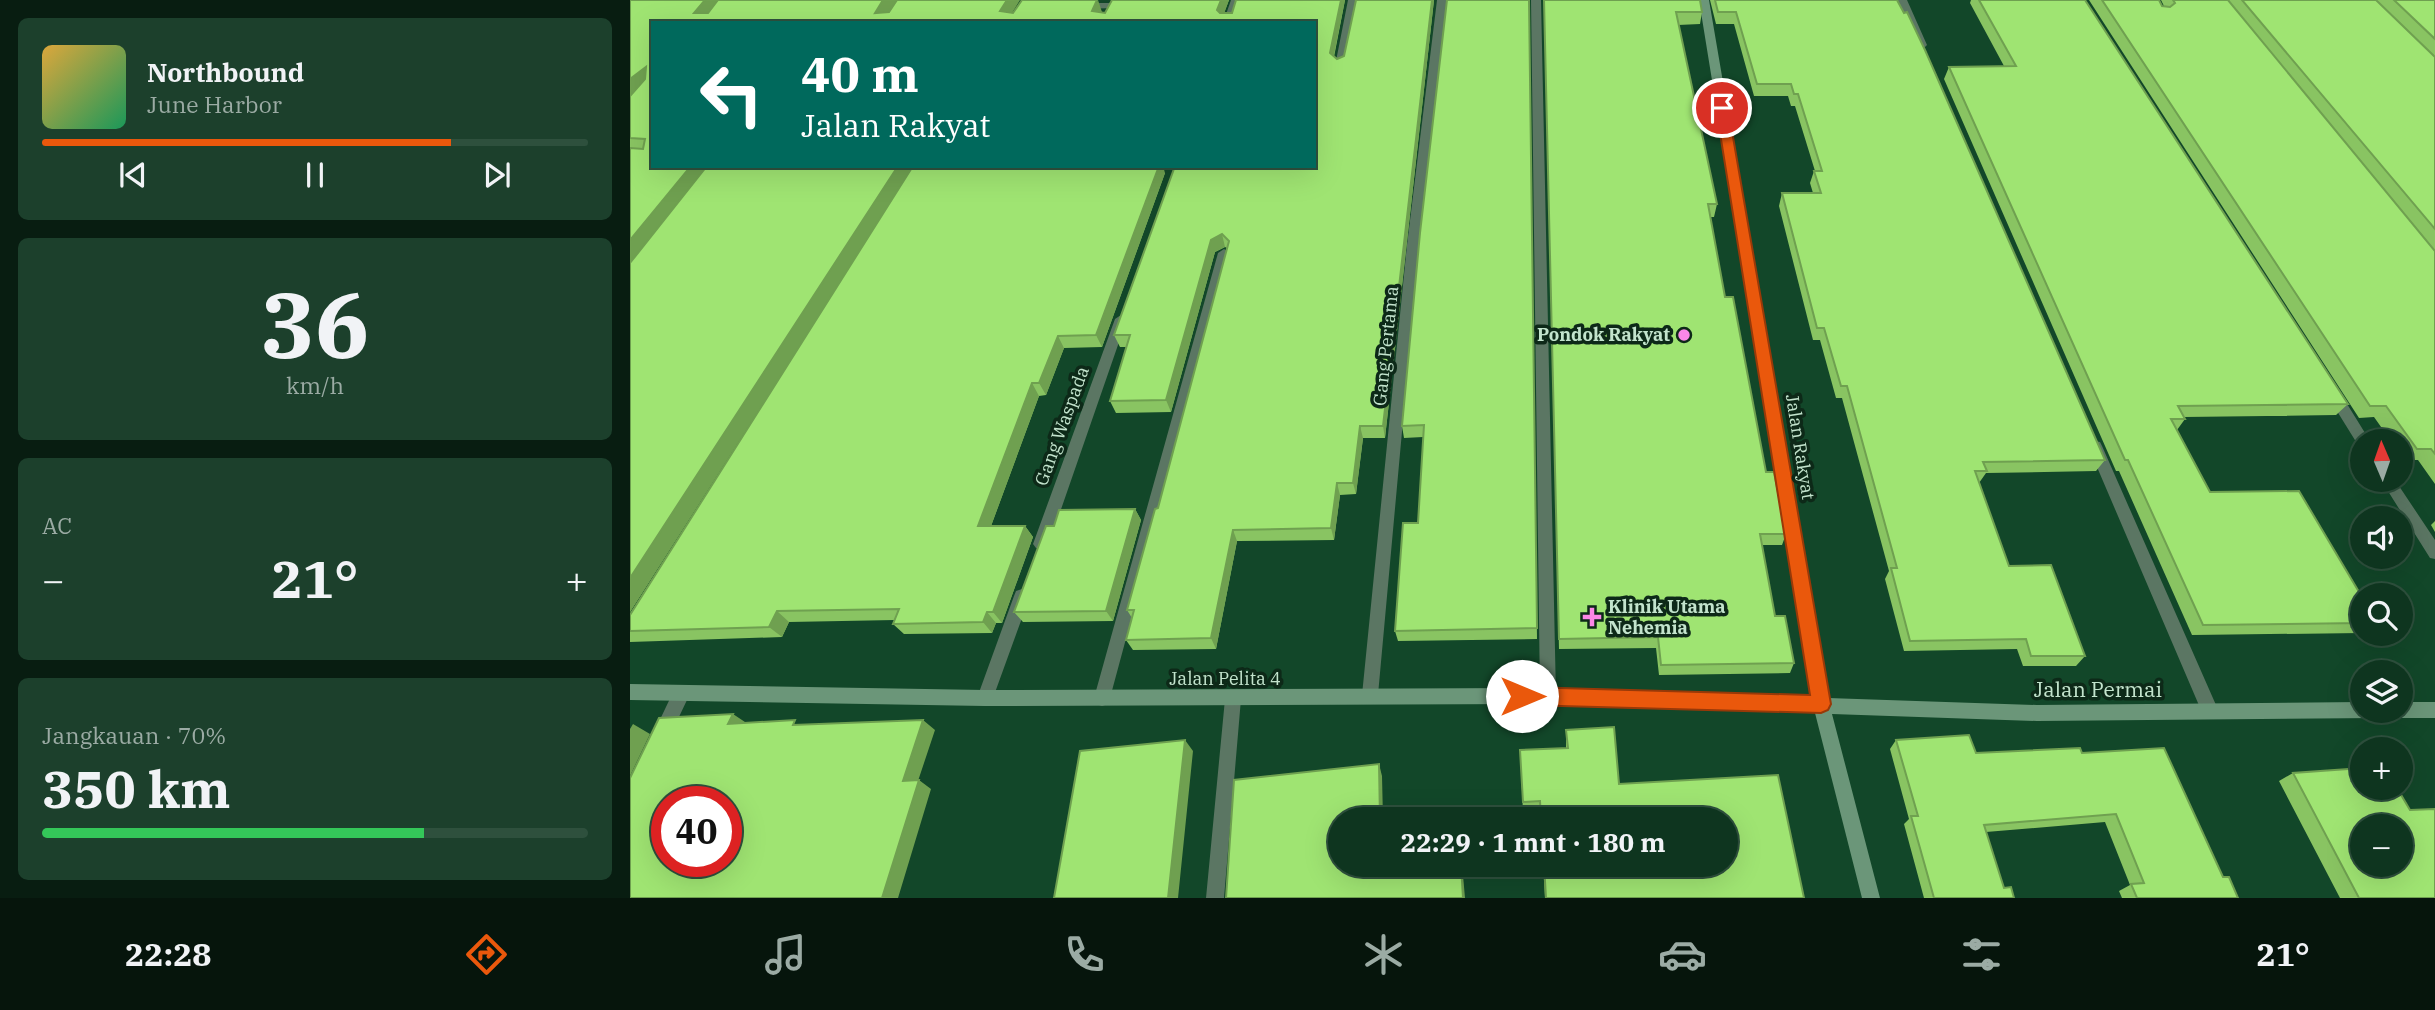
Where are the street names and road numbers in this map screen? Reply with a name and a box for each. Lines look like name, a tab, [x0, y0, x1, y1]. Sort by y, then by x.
street label: Gang Pertama	[1368, 285, 1403, 407]
street label: Gang Waspada	[1029, 363, 1094, 489]
street label: Jalan Rakyat	[1781, 392, 1820, 501]
street label: Jalan Pelita 4	[1169, 667, 1281, 690]
street label: Jalan Permai	[2034, 675, 2162, 703]

